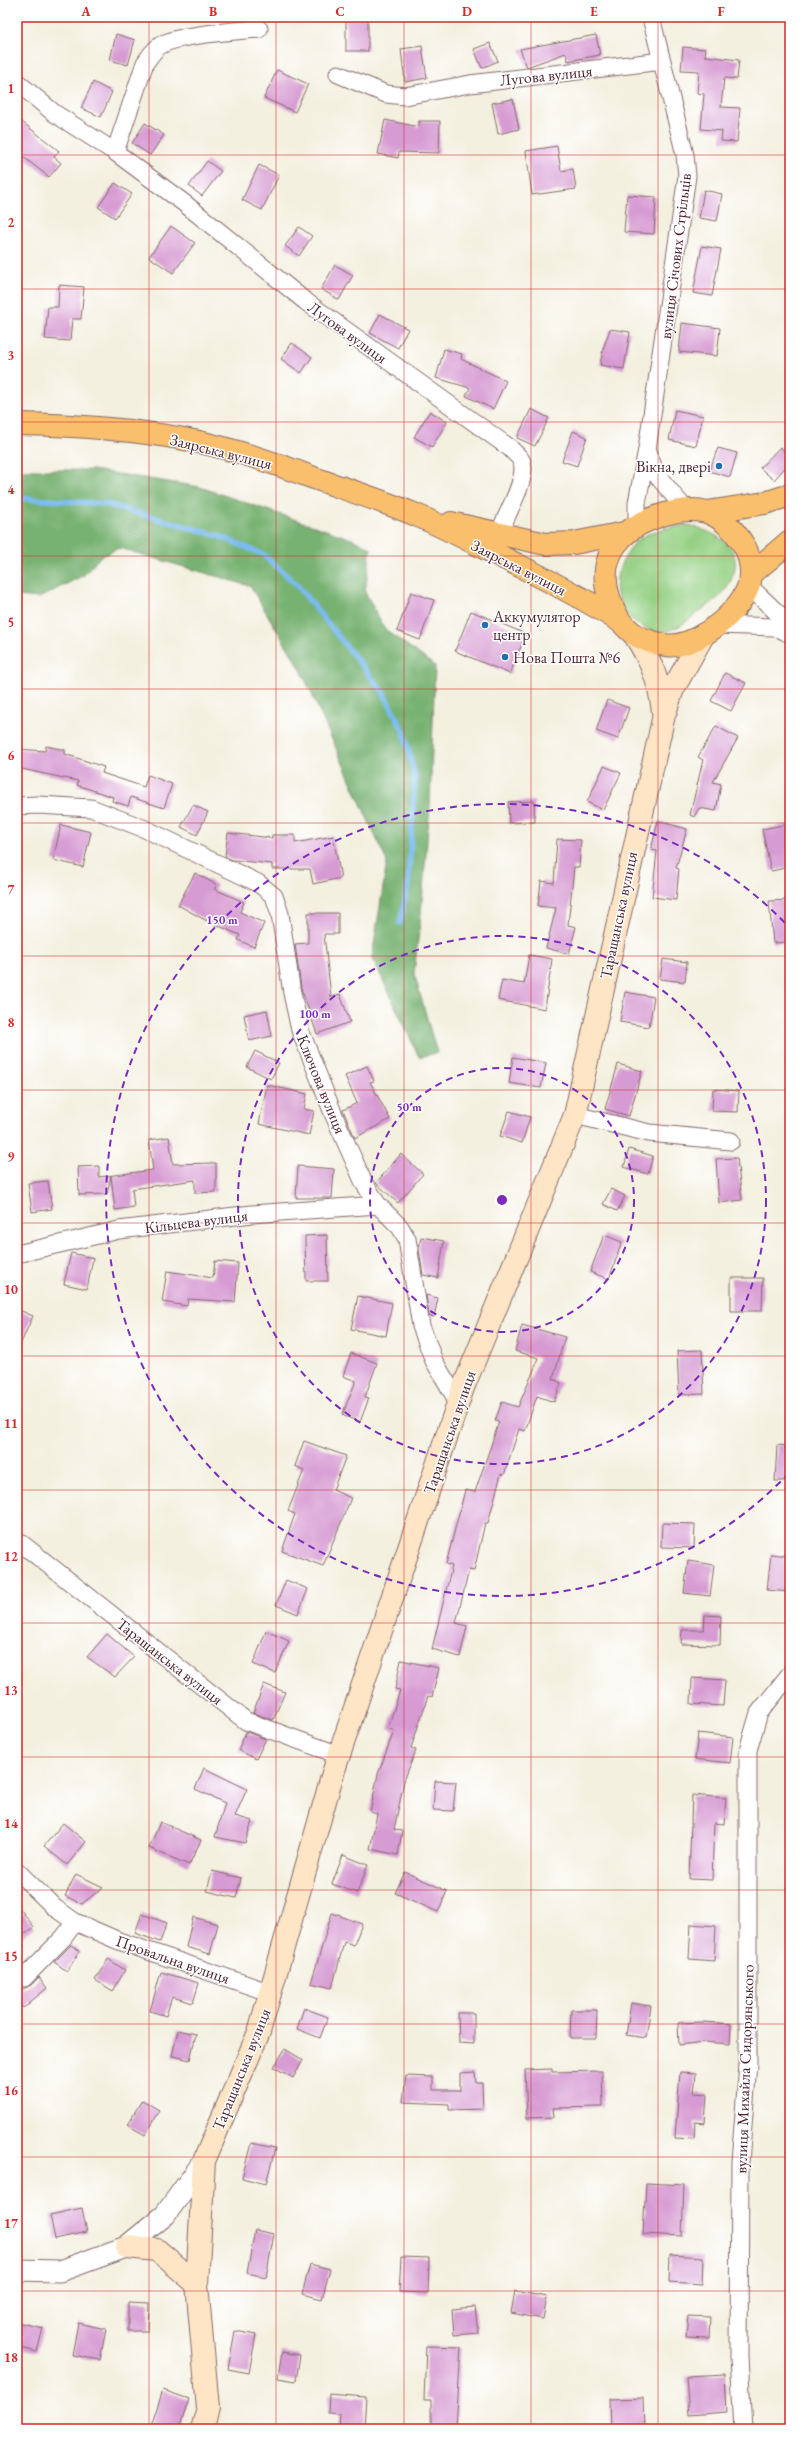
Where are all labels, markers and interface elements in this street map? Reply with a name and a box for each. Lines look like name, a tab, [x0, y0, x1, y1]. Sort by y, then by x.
text: A	[80, 3, 91, 20]
text: B	[209, 3, 217, 20]
text: C	[335, 3, 345, 20]
text: D	[462, 3, 472, 20]
text: E	[590, 3, 598, 20]
text: F	[717, 3, 725, 20]
street label: Лугова вулиця	[499, 60, 593, 91]
text: 1	[8, 80, 15, 97]
street label: вулиця Січових Стрільців	[655, 172, 696, 340]
text: 2	[8, 214, 15, 231]
street label: Лугова вулиця	[304, 297, 392, 368]
text: 3	[8, 347, 15, 364]
street label: Заярська вулиця	[168, 429, 274, 474]
place label: Вікна, двері	[636, 456, 711, 477]
marker: Вікна, двері	[714, 461, 724, 471]
text: 4	[8, 481, 15, 498]
street label: Заярська вулиця	[468, 534, 570, 600]
place label: Аккумулятор центр	[492, 606, 581, 645]
text: 5	[8, 614, 14, 631]
marker: Аккумулятор центр	[480, 620, 490, 630]
place label: Нова Пошта №6	[513, 647, 621, 668]
marker: Нова Пошта №6	[500, 652, 510, 662]
text: 6	[8, 747, 15, 764]
street label: Таращанська вулиця	[595, 849, 642, 981]
text: 7	[8, 881, 15, 898]
text: 150 m	[206, 912, 238, 928]
text: 100 m	[299, 1006, 331, 1022]
text: 8	[8, 1014, 15, 1031]
street label: Ключова вулиця	[292, 1032, 351, 1137]
text: 50 m	[396, 1099, 422, 1115]
text: 9	[8, 1148, 15, 1165]
centre of rings	[495, 1193, 509, 1207]
street label: Кільцева вулиця	[143, 1205, 249, 1238]
text: 10	[4, 1281, 18, 1298]
street label: Таращанська вулиця	[418, 1367, 481, 1497]
text: 11	[4, 1415, 18, 1432]
text: 12	[4, 1548, 18, 1565]
street label: Таращанська вулиця	[112, 1613, 227, 1710]
text: 13	[4, 1682, 18, 1699]
text: 14	[4, 1815, 18, 1832]
street label: Провальна вулиця	[113, 1930, 233, 1989]
text: 15	[4, 1948, 18, 1965]
street label: вулиця Михайла Сидорянського	[730, 1964, 759, 2174]
street label: Таращанська вулиця	[207, 2005, 276, 2133]
text: 16	[4, 2082, 18, 2099]
text: 17	[4, 2215, 18, 2232]
text: 18	[4, 2349, 18, 2366]

